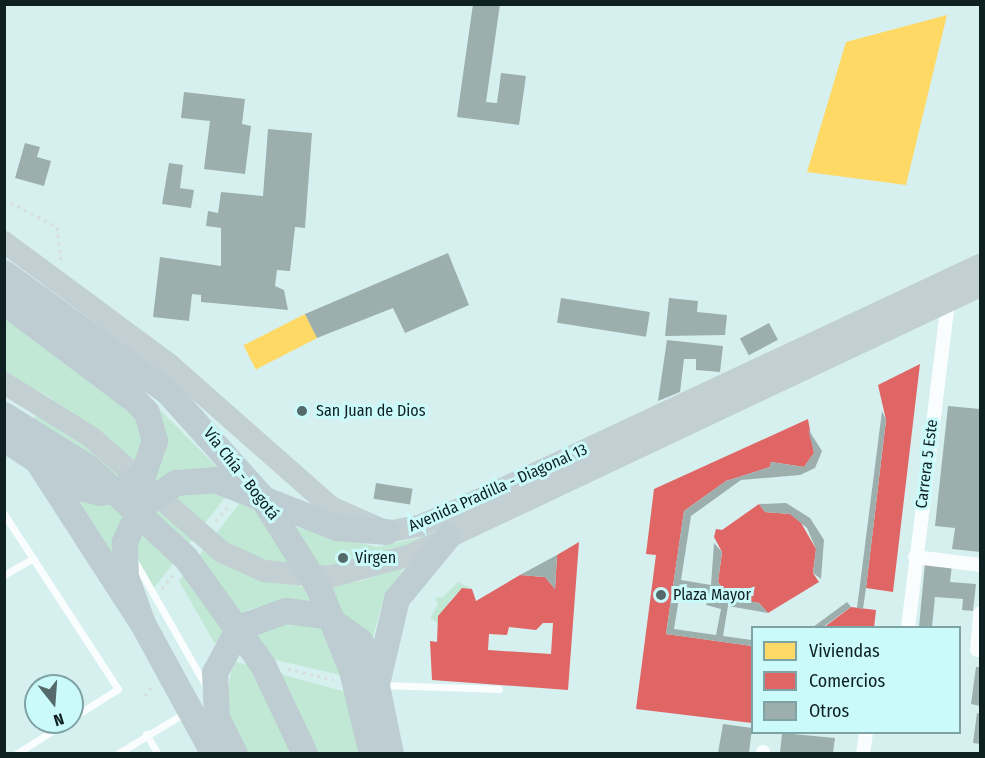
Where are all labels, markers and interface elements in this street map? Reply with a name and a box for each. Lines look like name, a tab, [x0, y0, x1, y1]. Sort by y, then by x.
place label: San Juan de Dios	[316, 401, 426, 421]
marker: San Juan de Dios	[293, 402, 311, 420]
street label: Carrera 5 Este	[912, 418, 942, 510]
street label: Vía Chía - Bogotá	[199, 424, 283, 524]
street label: Avenida Pradilla - Diagonal 13	[406, 440, 590, 536]
place label: Virgen	[355, 548, 396, 568]
marker: Virgen	[336, 551, 350, 565]
place label: Plaza Mayor	[673, 585, 751, 605]
marker: Plaza Mayor	[654, 588, 668, 602]
legend	[751, 626, 961, 734]
text: Viviendas	[809, 640, 880, 662]
text: Comercios	[809, 670, 885, 692]
north arrow	[24, 674, 84, 734]
text: Otros	[809, 700, 849, 722]
text: N	[51, 709, 66, 730]

